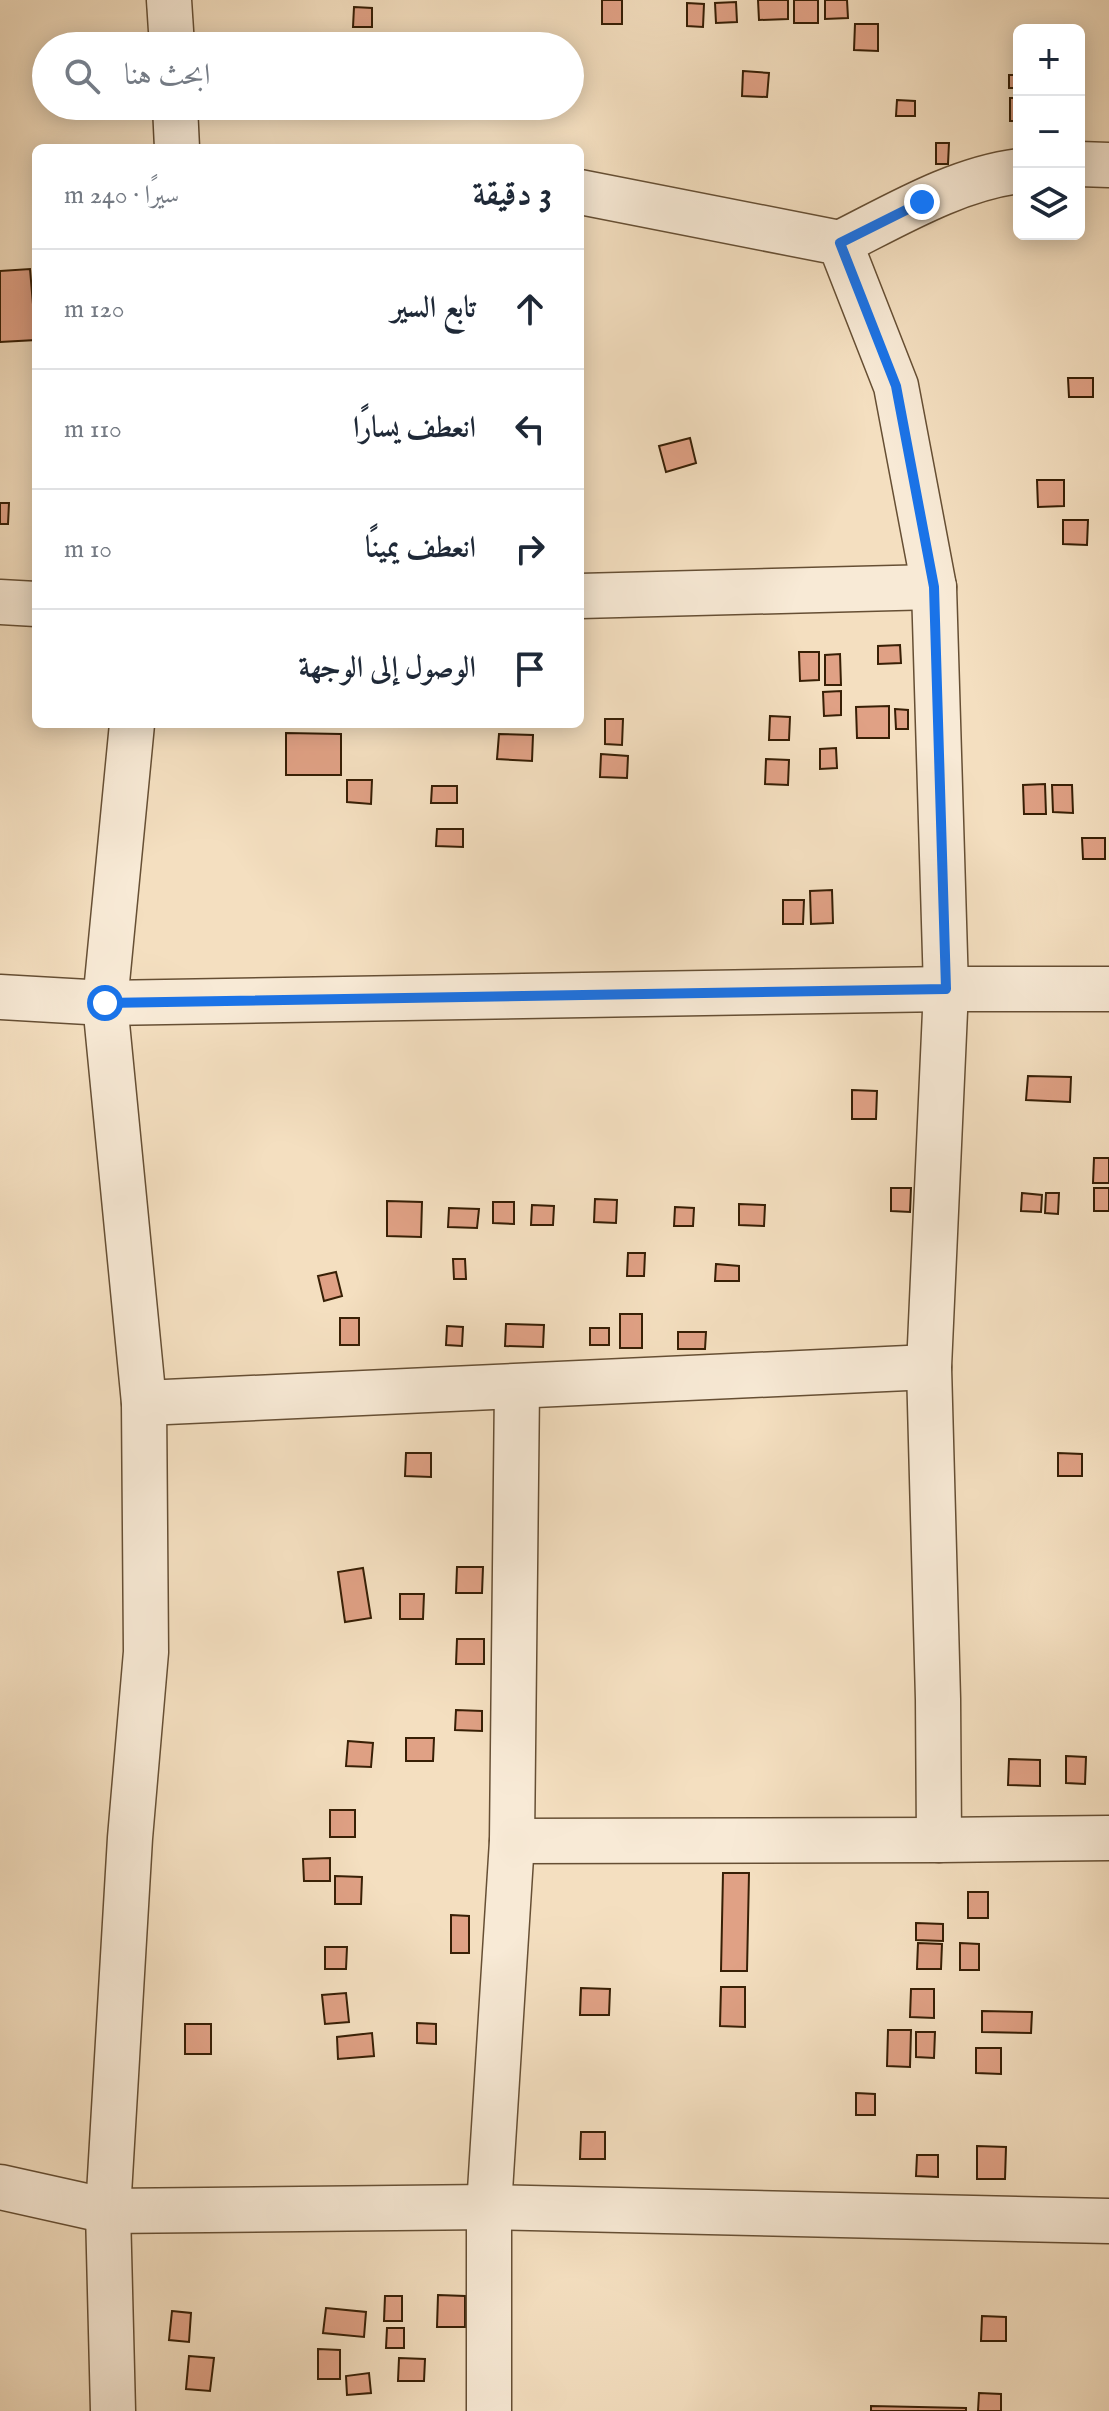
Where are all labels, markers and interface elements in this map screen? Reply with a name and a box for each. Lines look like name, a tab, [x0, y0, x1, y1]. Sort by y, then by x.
map controls	[1013, 24, 1085, 240]
button: +	[1013, 24, 1085, 96]
search box	[32, 32, 584, 120]
icon: search	[60, 54, 104, 98]
text: ابحث هنا	[124, 57, 211, 95]
button: −	[1013, 96, 1085, 168]
button: layers	[1013, 168, 1085, 240]
text: 3 دقيقة	[473, 173, 552, 216]
text: سيرًا · 240 m	[64, 179, 179, 212]
route end	[904, 184, 940, 220]
icon: ahead	[508, 287, 552, 331]
text: تابع السير	[391, 290, 476, 328]
text: 120 m	[64, 293, 124, 326]
icon: left	[508, 407, 552, 451]
text: انعطف يسارًا	[353, 410, 476, 448]
text: 110 m	[64, 413, 122, 446]
icon: right	[508, 527, 552, 571]
text: انعطف يمينًا	[365, 530, 476, 568]
text: 10 m	[64, 533, 112, 566]
icon: arrive	[508, 647, 552, 691]
text: الوصول إلى الوجهة	[299, 650, 476, 688]
route start	[87, 985, 123, 1021]

